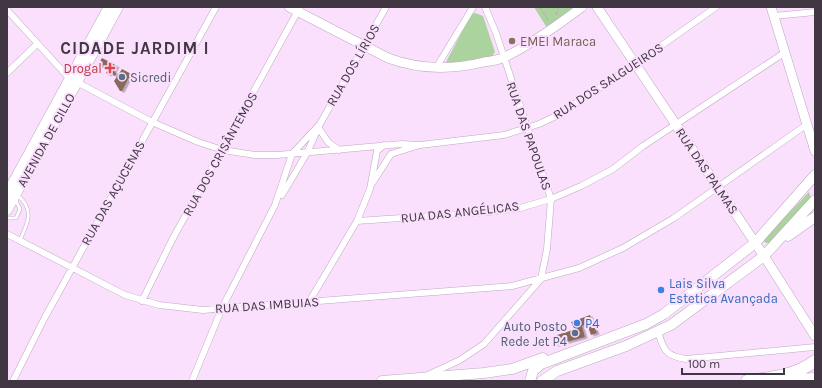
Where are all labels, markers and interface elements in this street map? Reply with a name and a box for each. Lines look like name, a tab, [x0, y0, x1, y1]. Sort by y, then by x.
street label: RUA DOS LÍRIOS	[322, 20, 383, 109]
place label: EMEI Maraca	[520, 34, 596, 49]
marker: EMEI Maraca	[507, 36, 517, 46]
district label: CIDADE JARDIM I	[60, 38, 210, 58]
street label: RUA DOS SALGUEIROS	[550, 40, 666, 122]
place label: Drogal	[63, 61, 102, 76]
marker: Drogal	[105, 63, 115, 73]
place label: Sicredi	[130, 70, 171, 85]
marker: Sicredi	[117, 72, 127, 82]
street label: RUA DAS PAPOULAS	[503, 80, 555, 192]
street label: RUA DOS CRISÂNTEMOS	[179, 89, 260, 219]
street label: AVENIDA DE CILLO	[14, 91, 78, 189]
street label: RUA DAS PALMAS	[673, 125, 741, 217]
street label: RUA DAS AÇUCENAS	[78, 138, 148, 248]
street label: RUA DAS ANGÉLICAS	[400, 196, 520, 226]
place label: Lais Silva Estetica Avançada	[669, 276, 778, 306]
marker: Lais Silva Estetica Avançada	[656, 285, 666, 295]
street label: RUA DAS IMBUIAS	[215, 294, 319, 316]
place label: P4	[585, 316, 599, 331]
marker: P4	[572, 318, 582, 328]
place label: Auto Posto Rede Jet P4	[501, 319, 567, 349]
marker: Auto Posto Rede Jet P4	[570, 328, 580, 338]
scale bar	[682, 350, 784, 376]
text: 100 m	[688, 357, 720, 371]

